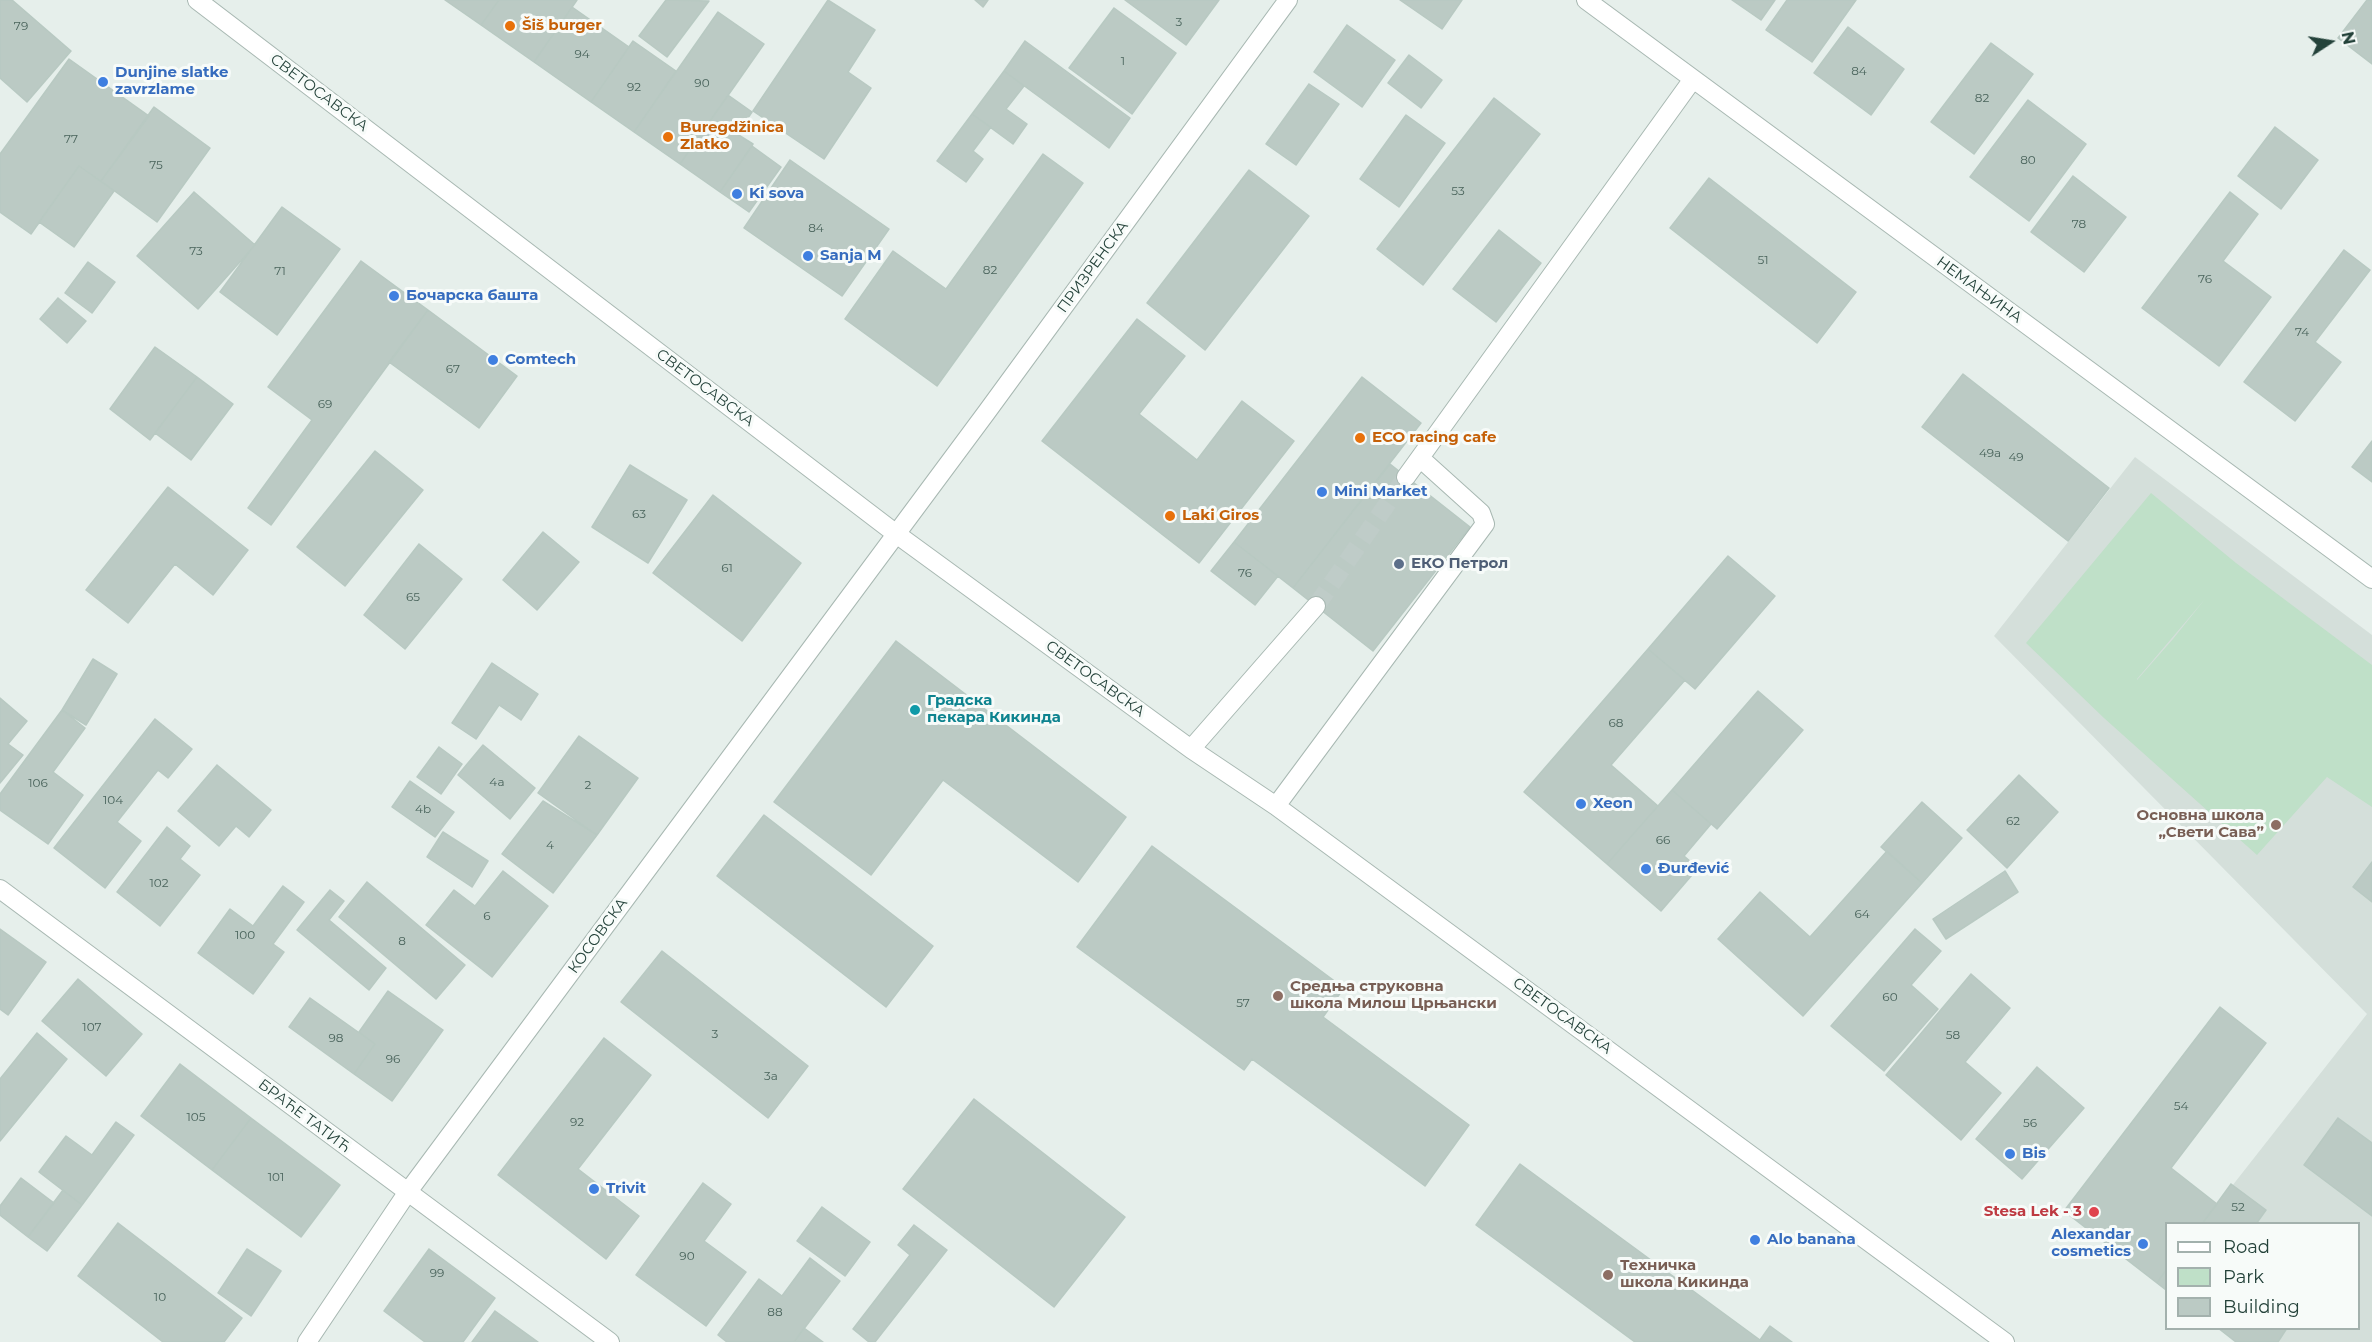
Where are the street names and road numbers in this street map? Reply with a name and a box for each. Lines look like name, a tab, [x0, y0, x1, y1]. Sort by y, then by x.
street label: СВЕТОСАВСКА	[266, 50, 372, 136]
street label: ПРИЗРЕНСКА	[1054, 218, 1132, 316]
street label: НЕМАЊИНА	[1933, 253, 2025, 327]
street label: СВЕТОСАВСКА	[652, 345, 758, 431]
street label: СВЕТОСАВСКА	[1042, 637, 1148, 721]
street label: КОСОВСКА	[565, 895, 631, 977]
street label: СВЕТОСАВСКА	[1509, 974, 1615, 1058]
street label: БРАЋЕ ТАТИЋ	[254, 1076, 354, 1156]

